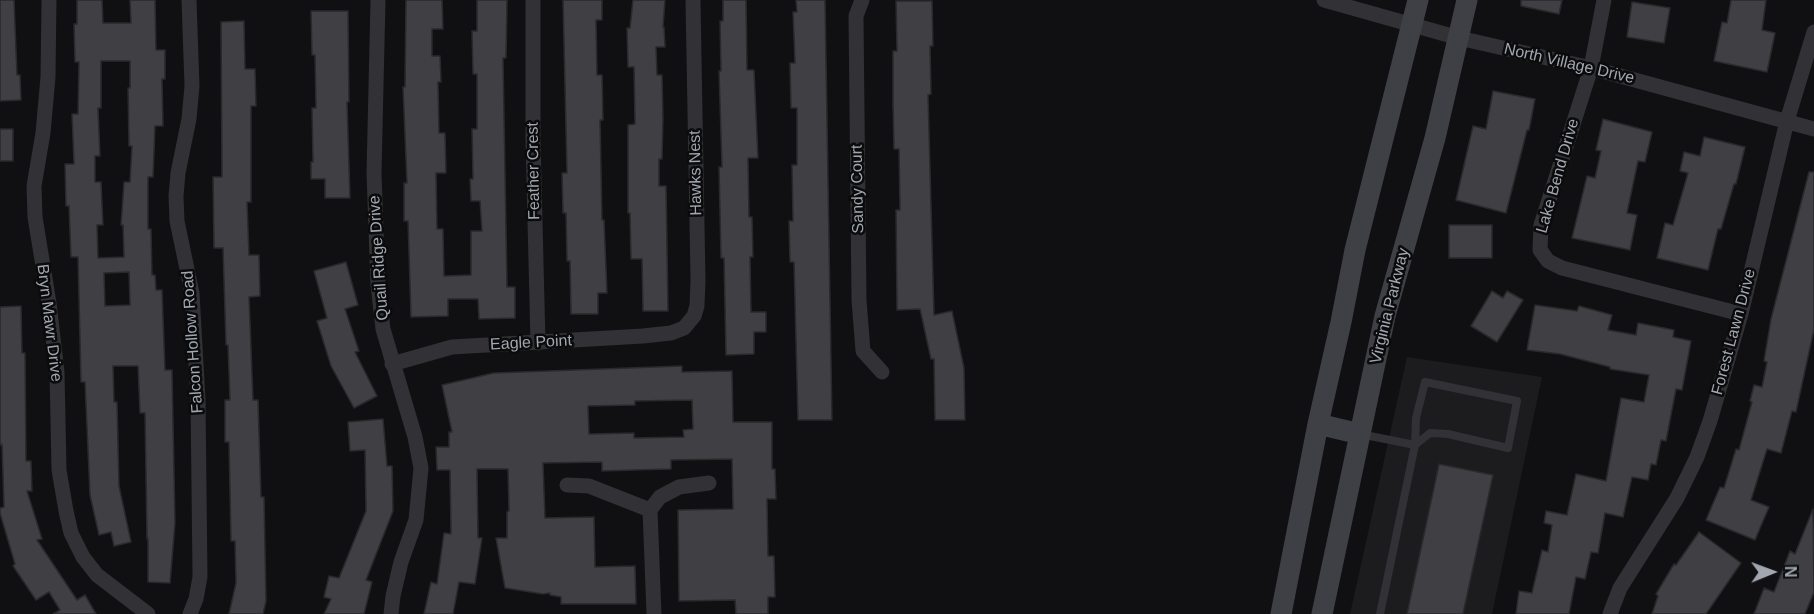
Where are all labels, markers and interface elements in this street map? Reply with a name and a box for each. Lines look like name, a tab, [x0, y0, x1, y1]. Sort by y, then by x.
street label: North Village Drive	[1502, 40, 1636, 88]
street label: Lake Bend Drive	[1532, 117, 1584, 235]
street label: Feather Crest	[524, 122, 544, 220]
street label: Hawks Nest	[686, 130, 706, 216]
street label: Sandy Court	[848, 144, 868, 234]
street label: Quail Ridge Drive	[365, 195, 393, 321]
street label: Virginia Parkway	[1366, 246, 1414, 366]
street label: Bryn Mawr Drive	[32, 263, 66, 383]
street label: Forest Lawn Drive	[1708, 267, 1760, 397]
street label: Falcon Hollow Road	[178, 270, 208, 414]
street label: Eagle Point	[490, 331, 572, 355]
north arrow	[1742, 542, 1802, 602]
text: N	[1782, 566, 1799, 578]

